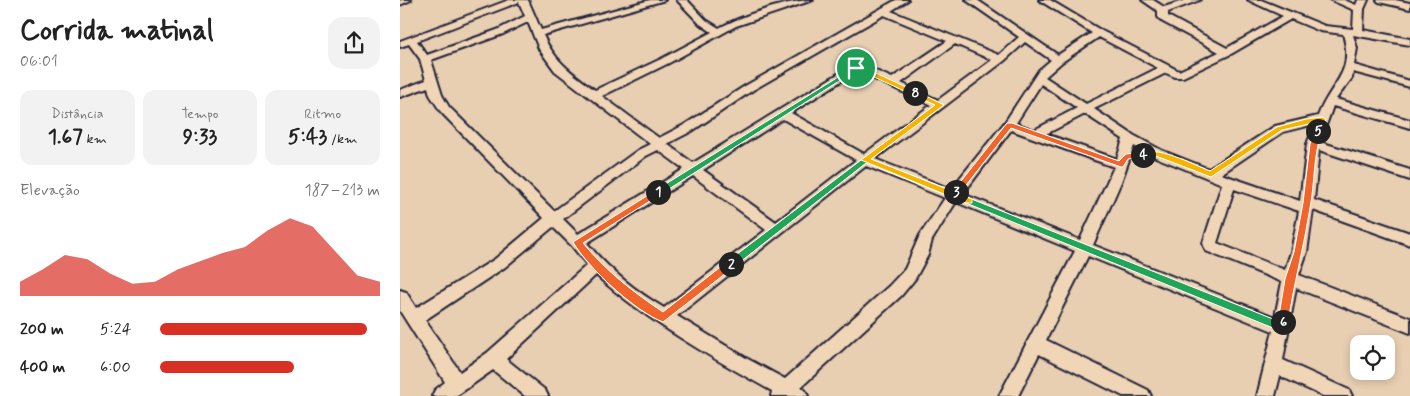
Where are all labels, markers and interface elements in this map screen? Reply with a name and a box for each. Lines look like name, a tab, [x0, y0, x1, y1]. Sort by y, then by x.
text: Corrida matinal	[20, 13, 214, 50]
button: share	[328, 17, 380, 69]
pin	[835, 47, 877, 89]
text: 06:01	[20, 51, 58, 72]
icon: arrive	[842, 54, 870, 82]
pin: 8	[902, 80, 928, 106]
text: 8	[912, 84, 919, 102]
text: Distância	[51, 105, 104, 123]
text: Tempo	[181, 105, 219, 123]
text: Ritmo	[304, 105, 341, 123]
pin: 5	[1306, 118, 1330, 144]
text: 5	[1314, 122, 1323, 140]
text: 1.67	[48, 123, 83, 151]
text: 9:33	[183, 123, 217, 151]
text: 5:43	[288, 123, 327, 151]
text: km	[83, 130, 107, 148]
text: /km	[327, 130, 357, 148]
pin: 4	[1130, 142, 1156, 168]
text: 4	[1139, 146, 1148, 164]
text: Elevação	[20, 180, 80, 201]
text: 187–213 m	[305, 180, 380, 201]
pin: 1	[646, 180, 670, 204]
pin: 3	[944, 180, 968, 204]
text: 1	[655, 183, 662, 201]
text: 3	[953, 183, 960, 201]
pin: 2	[718, 252, 744, 276]
text: 2	[728, 255, 735, 273]
pin: 6	[1270, 310, 1296, 334]
text: 6	[1280, 313, 1287, 331]
text: 200 m	[20, 319, 64, 340]
text: 5:24	[100, 319, 131, 340]
map controls	[1350, 335, 1395, 380]
button: locate	[1350, 335, 1395, 380]
text: 400 m	[20, 357, 65, 378]
text: 6:00	[100, 357, 131, 378]

